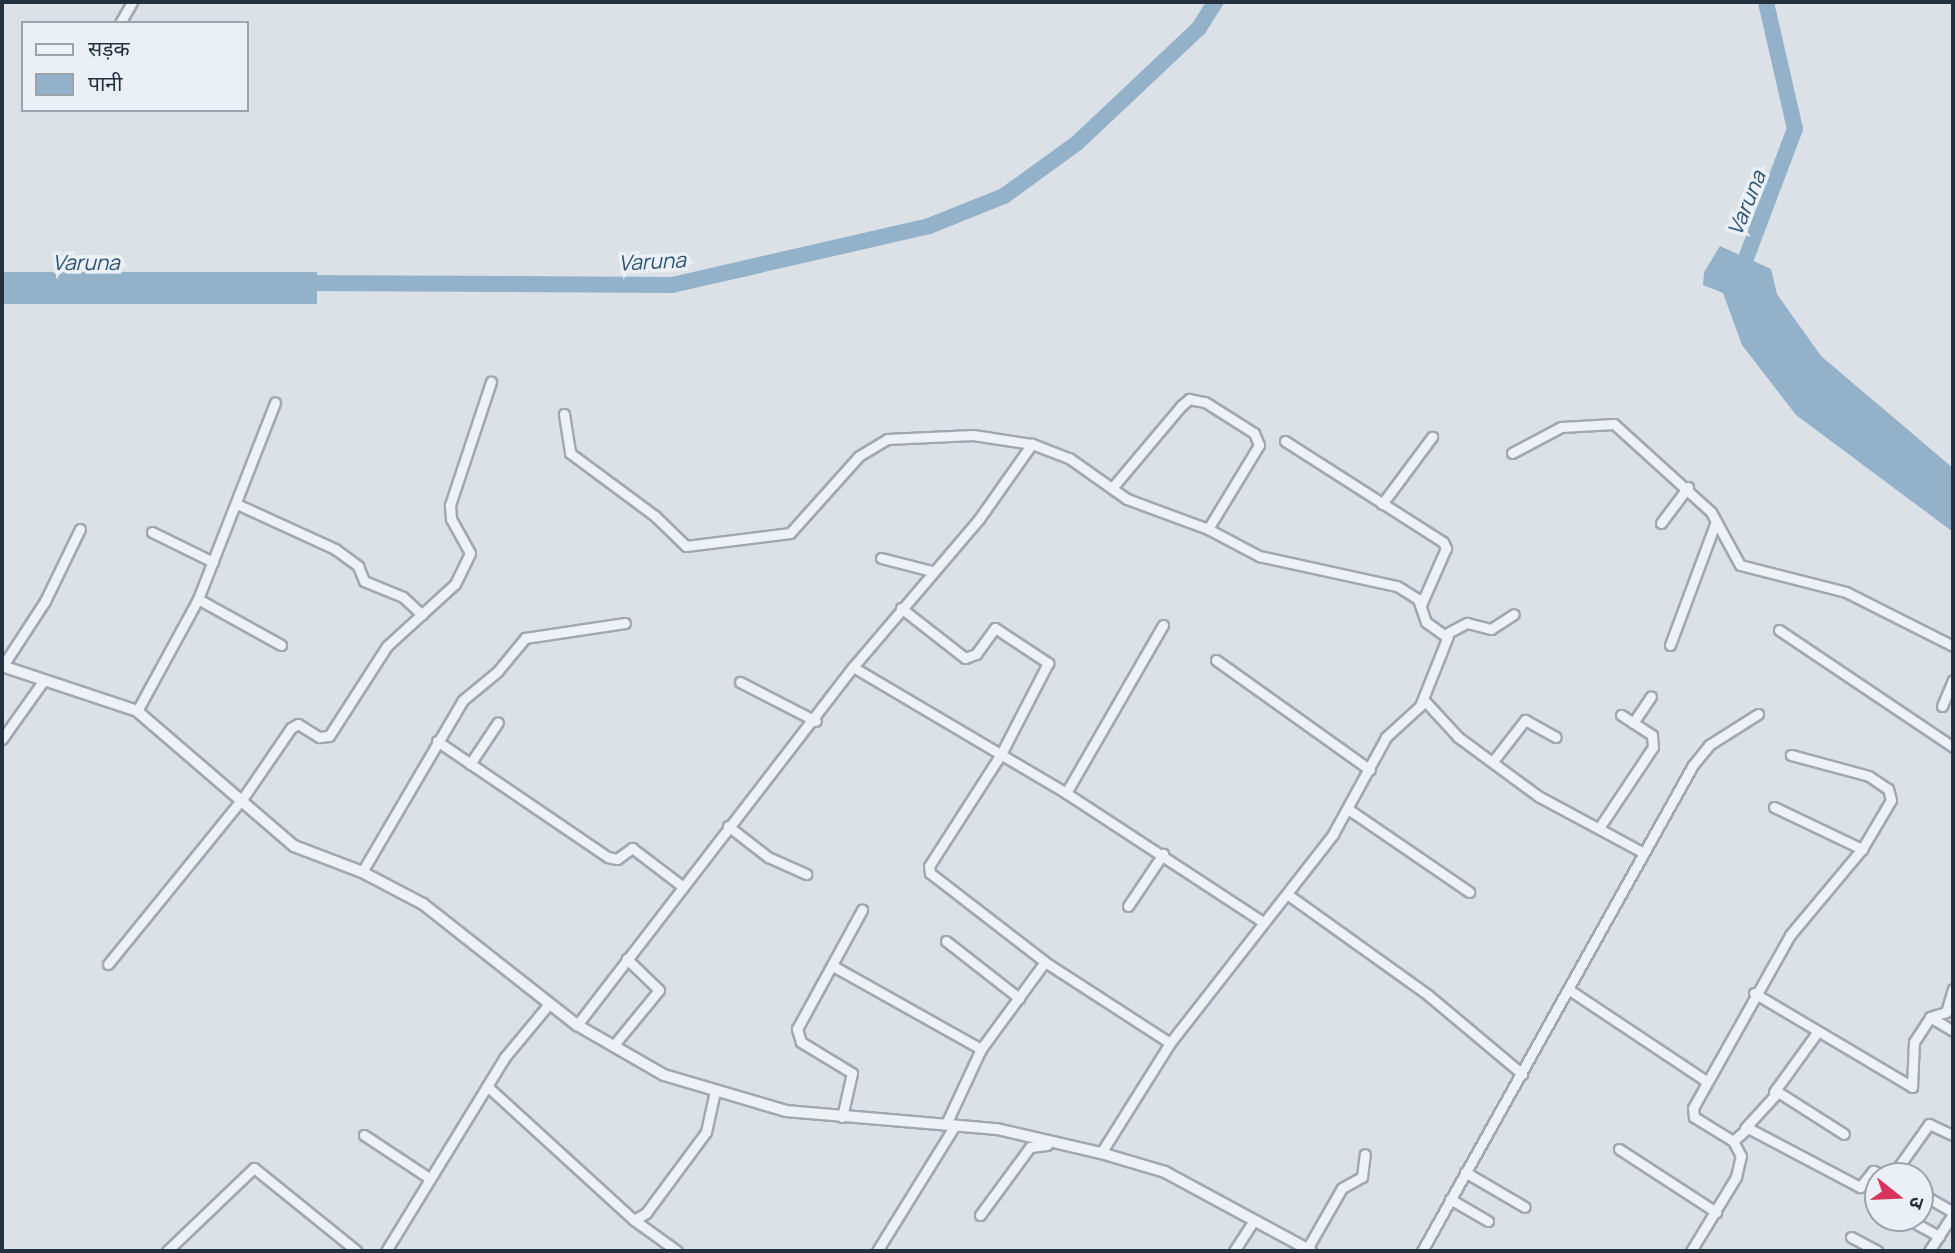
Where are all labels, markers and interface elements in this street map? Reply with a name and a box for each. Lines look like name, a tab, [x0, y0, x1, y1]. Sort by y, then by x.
legend	[21, 21, 248, 112]
text: सड़क	[88, 34, 130, 62]
text: पानी	[88, 69, 122, 97]
water label: Varuna	[1722, 167, 1770, 239]
water label: Varuna	[618, 247, 686, 275]
water label: Varuna	[52, 249, 120, 275]
north arrow	[1864, 1162, 1934, 1232]
text: उ	[1903, 1194, 1931, 1212]

